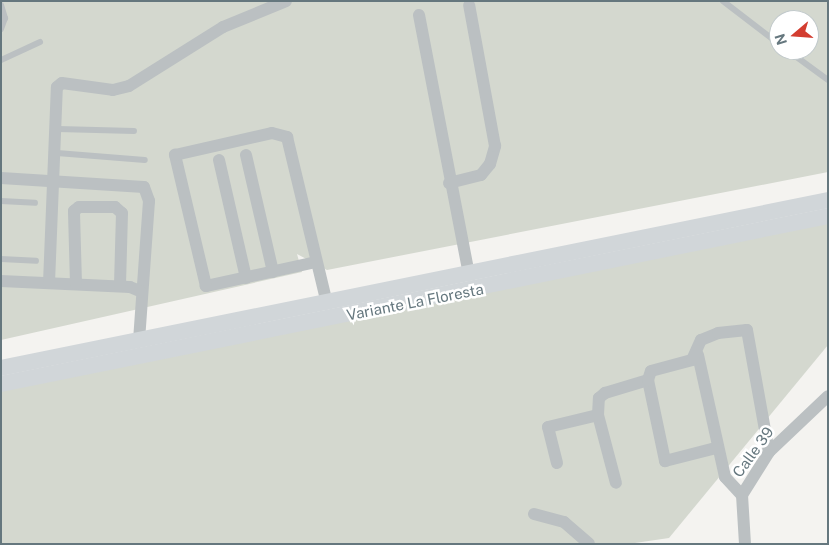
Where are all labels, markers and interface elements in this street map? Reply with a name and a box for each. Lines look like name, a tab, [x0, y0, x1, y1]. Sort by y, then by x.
north arrow	[769, 10, 819, 60]
text: N	[771, 32, 790, 47]
street label: Variante La Floresta	[345, 280, 485, 324]
street label: Calle 39	[729, 423, 777, 481]

